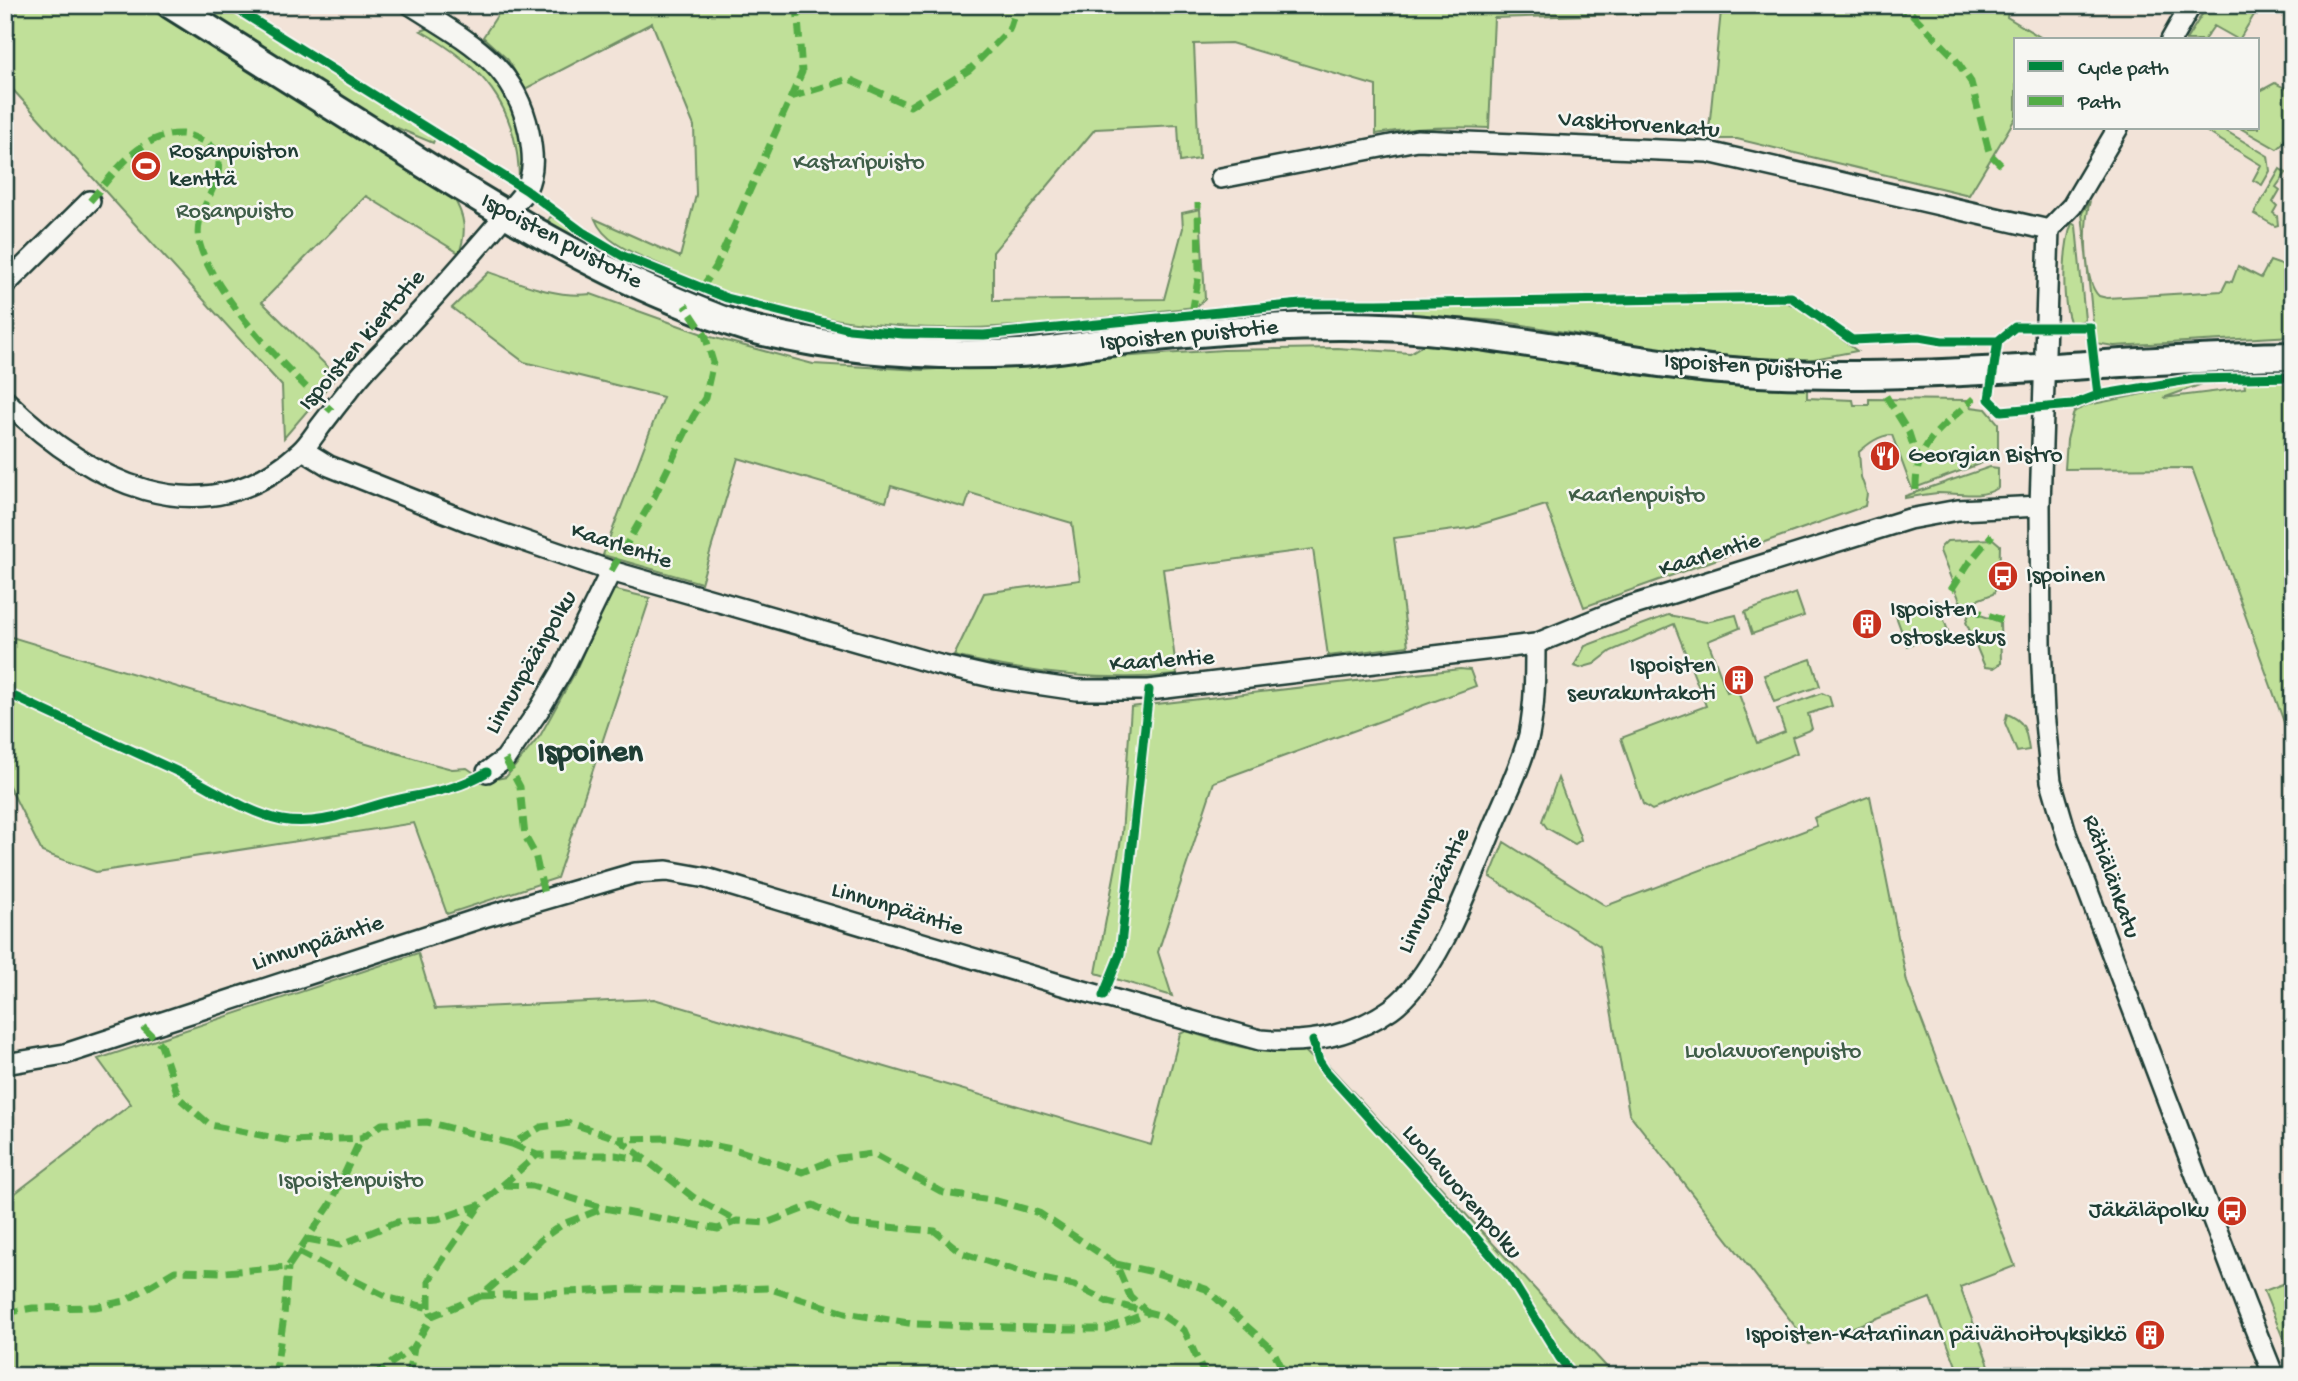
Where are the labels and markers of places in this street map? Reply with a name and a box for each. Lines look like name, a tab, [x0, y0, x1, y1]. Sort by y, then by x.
place label: Rosanpuiston kenttä	[169, 138, 299, 195]
sports icon: Rosanpuiston kenttä	[129, 149, 163, 183]
restaurant icon: Georgian Bistro	[1868, 439, 1902, 473]
place label: Georgian Bistro	[1908, 442, 2063, 471]
bus stop icon: Ispoinen	[1986, 559, 2020, 593]
place label: Ispoinen	[2026, 562, 2106, 591]
place label: Ispoisten ostoskeskus	[1890, 596, 2006, 653]
building icon: Ispoisten ostoskeskus	[1850, 607, 1884, 641]
place label: Ispoisten seurakuntakoti	[1567, 652, 1717, 709]
building icon: Ispoisten seurakuntakoti	[1722, 663, 1756, 697]
bus stop icon: Jäkäläpolku	[2215, 1194, 2249, 1228]
place label: Jäkäläpolku	[2089, 1197, 2209, 1226]
building icon: Ispoisten-Katariinan päivähoitoyksikkö	[2133, 1318, 2167, 1352]
place label: Ispoisten-Katariinan päivähoitoyksikkö	[1745, 1321, 2127, 1350]

